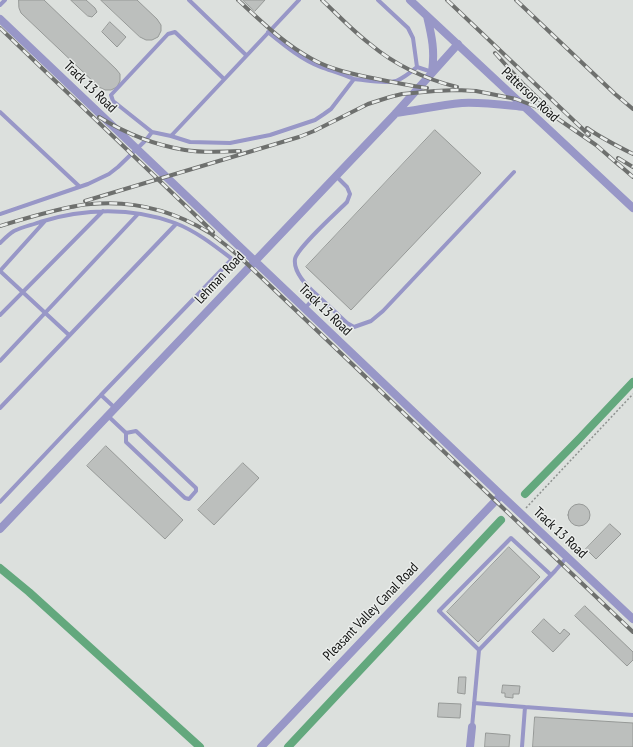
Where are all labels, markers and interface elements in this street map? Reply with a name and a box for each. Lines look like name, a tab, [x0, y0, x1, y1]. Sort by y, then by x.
street label: Track 13 Road	[60, 58, 120, 116]
street label: Patterson Road	[498, 64, 562, 126]
street label: Lehman Road	[192, 249, 248, 307]
street label: Track 13 Road	[295, 281, 355, 339]
street label: Track 13 Road	[530, 504, 590, 562]
street label: Pleasant Valley Canal Road	[320, 559, 422, 665]

